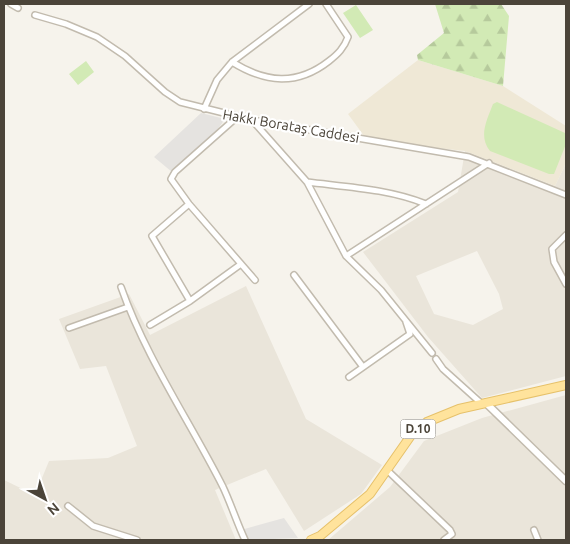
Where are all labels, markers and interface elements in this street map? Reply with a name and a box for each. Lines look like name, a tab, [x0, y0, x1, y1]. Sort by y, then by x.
street label: Hakkı Borataş Caddesi	[221, 106, 361, 146]
road number: D.10	[400, 419, 436, 438]
north arrow	[20, 474, 70, 524]
text: N	[44, 499, 63, 518]

